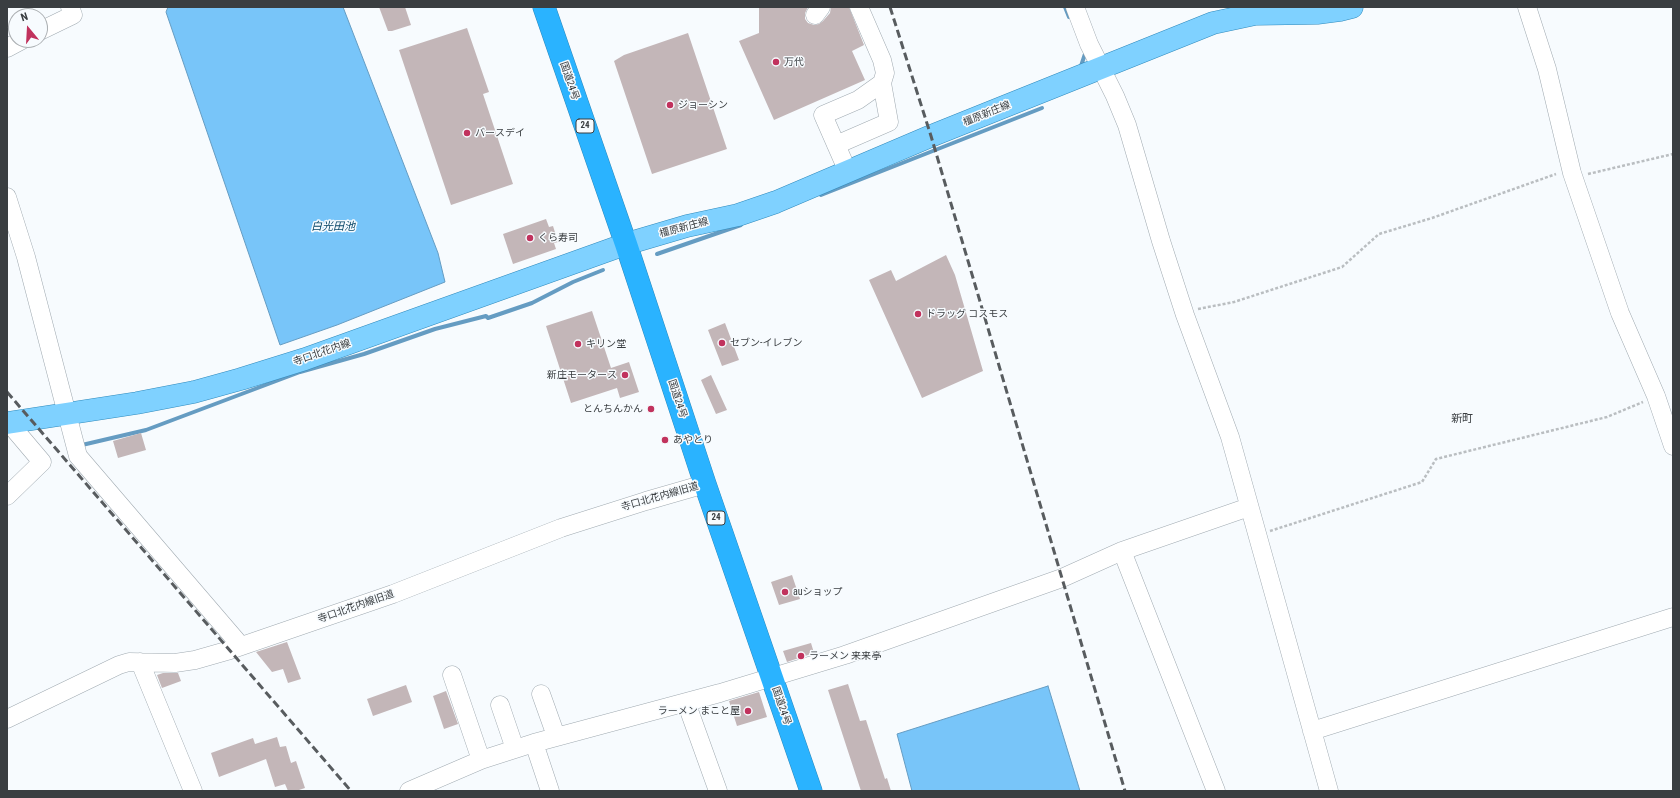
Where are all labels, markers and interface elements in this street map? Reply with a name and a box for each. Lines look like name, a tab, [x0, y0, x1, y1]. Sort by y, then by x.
north arrow	[8, 8, 48, 48]
text: N	[19, 10, 30, 24]
place label: 万代	[784, 56, 804, 68]
marker: 万代	[771, 57, 781, 67]
street label: 国道24号	[557, 60, 581, 102]
place label: ジョーシン	[678, 99, 728, 111]
street label: 橿原新庄線	[962, 99, 1012, 129]
marker: ジョーシン	[665, 100, 675, 110]
road number: 24	[576, 119, 594, 133]
place label: バースデイ	[475, 127, 525, 139]
marker: バースデイ	[462, 128, 472, 138]
street label: 橿原新庄線	[658, 216, 710, 240]
water label: 白光田池	[311, 220, 355, 234]
place label: くら寿司	[538, 232, 578, 244]
marker: くら寿司	[525, 233, 535, 243]
place label: ドラッグ コスモス	[926, 308, 1008, 320]
marker: ドラッグ コスモス	[913, 309, 923, 319]
place label: セブン-イレブン	[730, 337, 802, 349]
street label: 寺口北花内線	[292, 338, 352, 368]
place label: キリン堂	[586, 338, 626, 350]
marker: セブン-イレブン	[717, 338, 727, 348]
marker: キリン堂	[573, 339, 583, 349]
place label: 新庄モータース	[547, 369, 617, 381]
marker: 新庄モータース	[620, 370, 630, 380]
street label: 国道24号	[665, 378, 689, 420]
place label: とんちんかん	[583, 403, 643, 415]
marker: とんちんかん	[646, 404, 656, 414]
district label: 新町	[1451, 412, 1473, 426]
place label: あやとり	[673, 434, 713, 446]
marker: あやとり	[660, 435, 670, 445]
street label: 寺口北花内線旧道	[620, 480, 700, 514]
road number: 24	[707, 511, 725, 525]
place label: auショップ	[793, 586, 843, 598]
marker: auショップ	[780, 587, 790, 597]
street label: 寺口北花内線旧道	[316, 588, 396, 626]
place label: ラーメン 来来亭	[809, 650, 881, 662]
marker: ラーメン 来来亭	[796, 651, 806, 661]
street label: 国道24号	[769, 685, 793, 727]
place label: ラーメン まこと屋	[658, 705, 740, 717]
marker: ラーメン まこと屋	[743, 706, 753, 716]

